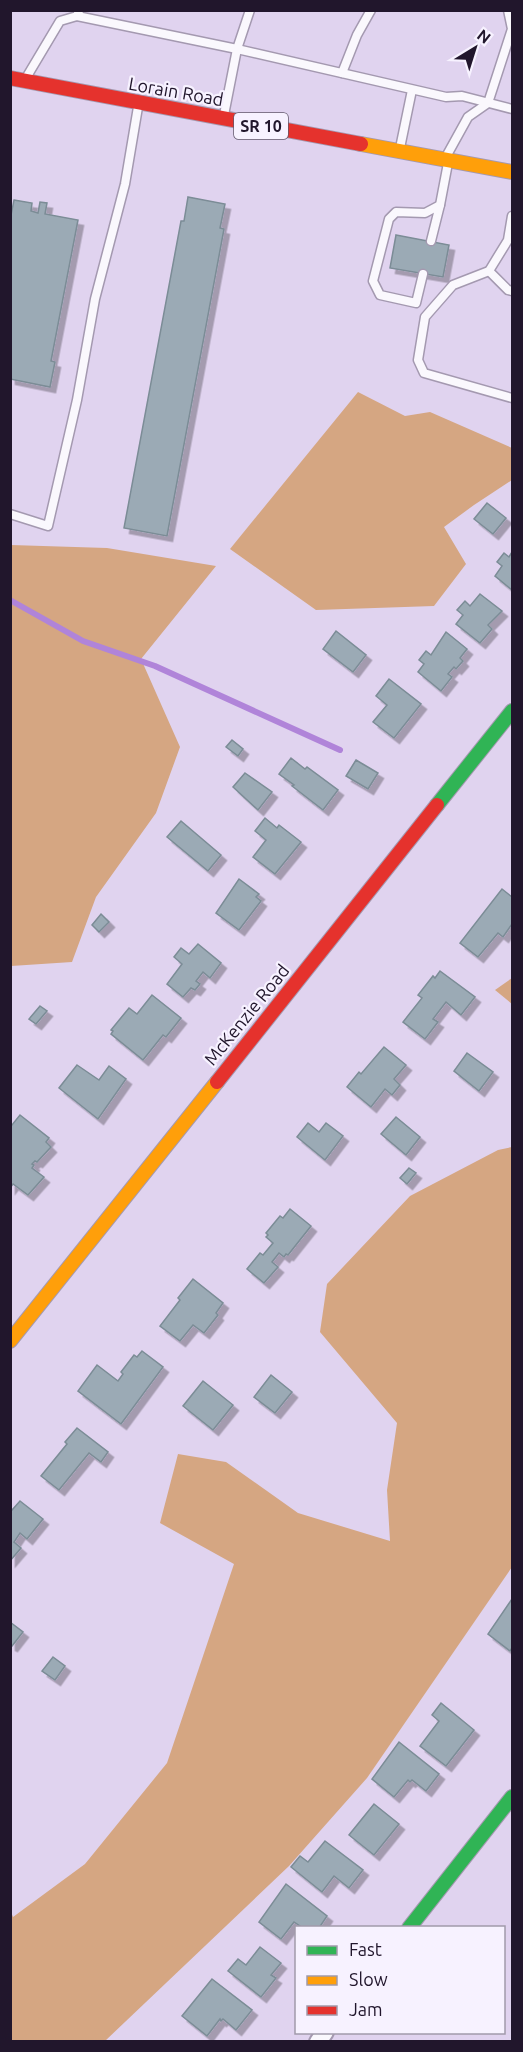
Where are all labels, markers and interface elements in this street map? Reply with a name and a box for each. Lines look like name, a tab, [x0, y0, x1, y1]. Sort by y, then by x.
north arrow	[445, 18, 505, 78]
text: N	[474, 25, 494, 47]
street label: Lorain Road	[127, 73, 225, 109]
road number: SR 10	[234, 113, 288, 139]
street label: McKenzie Road	[200, 960, 293, 1069]
legend	[295, 1926, 505, 2034]
text: Fast	[349, 1939, 382, 1959]
text: Slow	[349, 1969, 388, 1989]
text: Jam	[349, 1999, 383, 2019]

